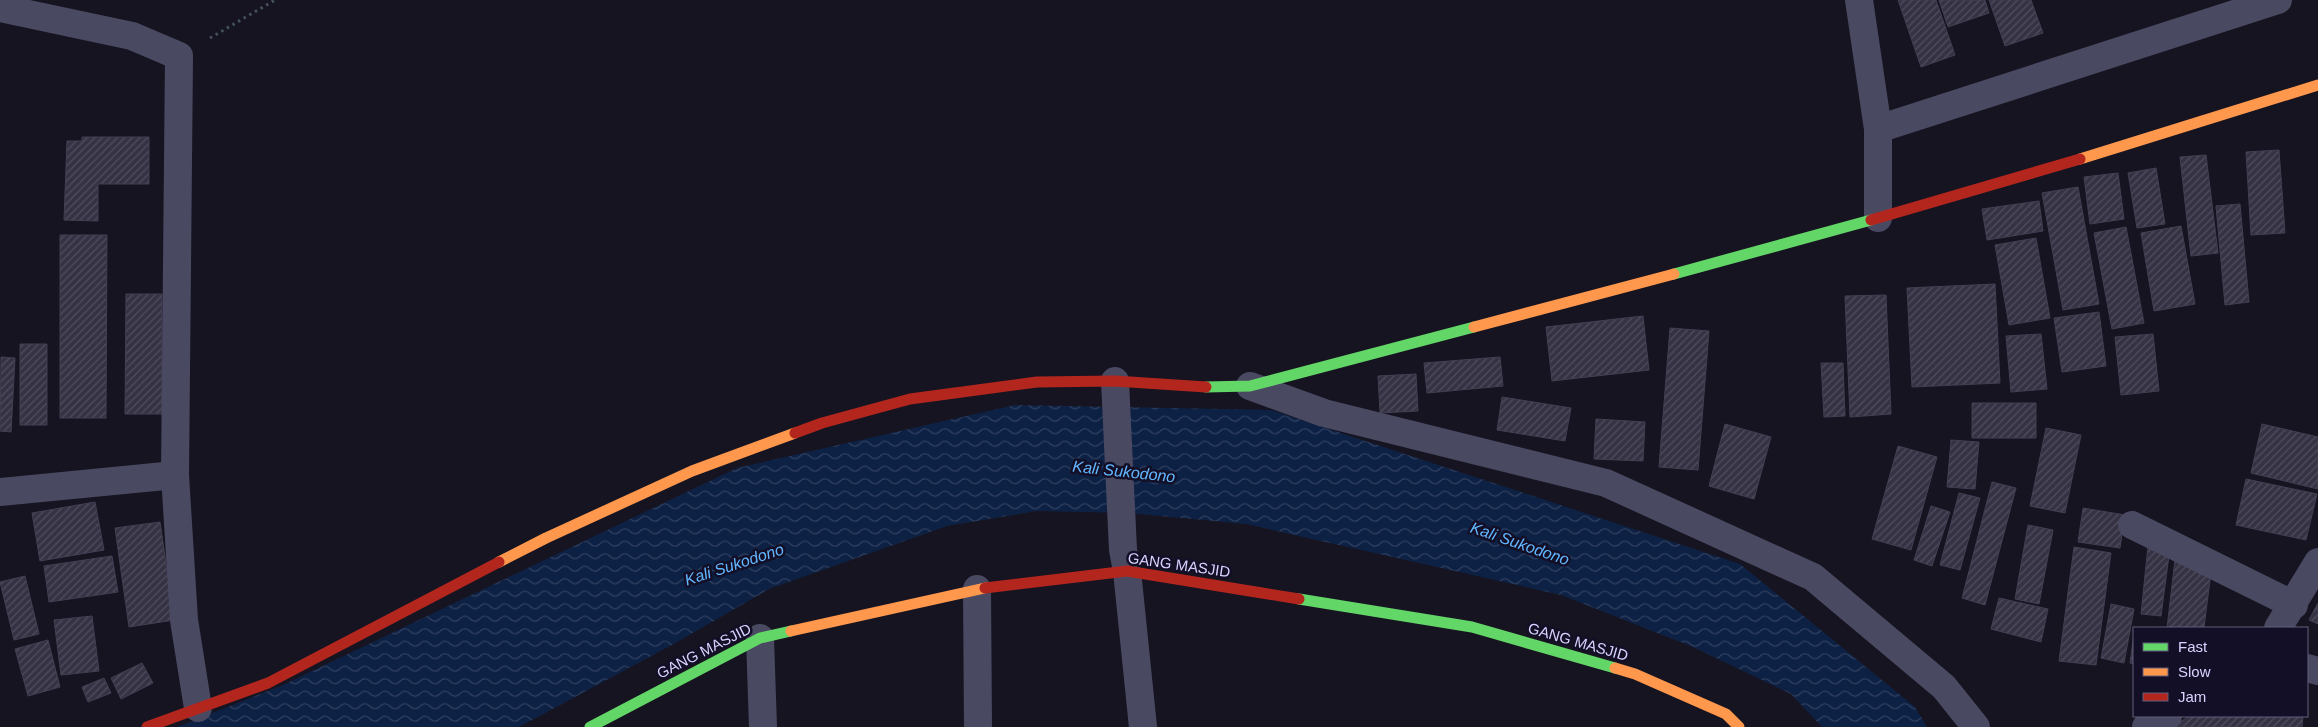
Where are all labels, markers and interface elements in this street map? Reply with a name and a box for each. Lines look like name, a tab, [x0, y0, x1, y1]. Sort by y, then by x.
water label: Kali Sukodono	[1072, 458, 1176, 485]
water label: Kali Sukodono	[1468, 519, 1571, 568]
water label: Kali Sukodono	[682, 540, 786, 589]
street label: GANG MASJID	[1127, 549, 1232, 580]
street label: GANG MASJID	[654, 619, 754, 682]
street label: GANG MASJID	[1526, 619, 1630, 664]
legend	[2133, 627, 2308, 717]
text: Fast	[2178, 638, 2208, 655]
text: Slow	[2178, 663, 2211, 680]
text: Jam	[2178, 688, 2206, 705]

